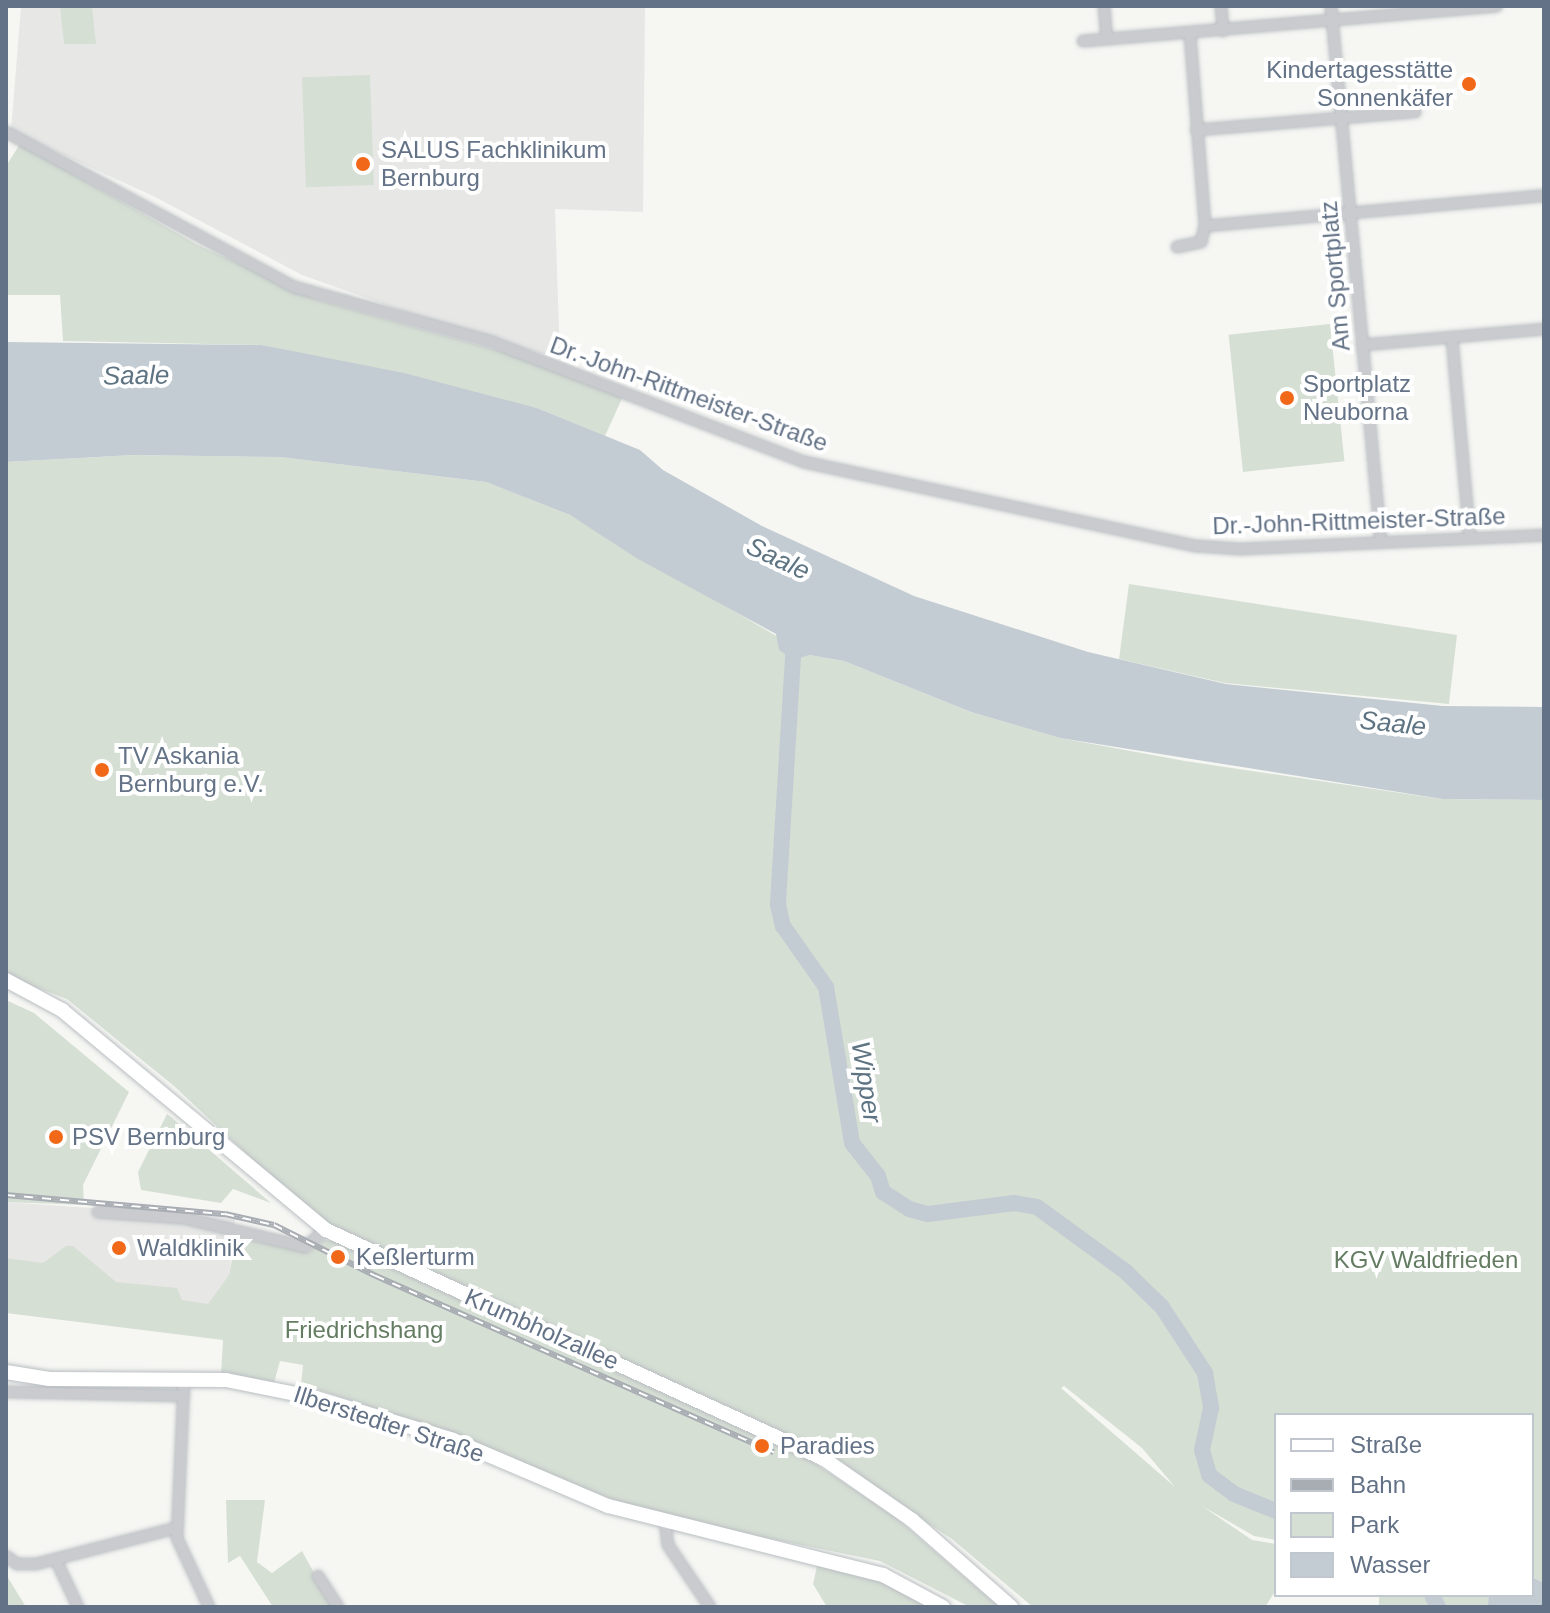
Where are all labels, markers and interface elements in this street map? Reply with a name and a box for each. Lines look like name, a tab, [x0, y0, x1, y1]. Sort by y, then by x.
place label: Kindertagesstätte Sonnenkäfer	[1266, 56, 1453, 112]
marker: Kindertagesstätte Sonnenkäfer	[1460, 75, 1478, 93]
place label: SALUS Fachklinikum Bernburg	[381, 136, 606, 192]
marker: SALUS Fachklinikum Bernburg	[352, 153, 374, 175]
street label: Am Sportplatz	[1314, 200, 1356, 352]
street label: Dr.-John-Rittmeister-Straße	[546, 330, 832, 458]
water label: Saale	[102, 360, 170, 392]
place label: Sportplatz Neuborna	[1303, 370, 1411, 426]
marker: Sportplatz Neuborna	[1278, 389, 1296, 407]
street label: Dr.-John-Rittmeister-Straße	[1212, 501, 1506, 541]
water label: Saale	[741, 531, 815, 587]
water label: Saale	[1358, 705, 1428, 743]
place label: TV Askania Bernburg e.V.	[118, 742, 264, 798]
marker: TV Askania Bernburg e.V.	[93, 761, 111, 779]
water label: Wipper	[844, 1039, 888, 1125]
place label: PSV Bernburg	[72, 1123, 225, 1151]
marker: PSV Bernburg	[47, 1128, 65, 1146]
place label: Waldklinik	[137, 1234, 244, 1262]
marker: Waldklinik	[108, 1237, 130, 1259]
place label: Keßlerturm	[356, 1243, 475, 1271]
marker: Keßlerturm	[327, 1246, 349, 1268]
park label: KGV Waldfrieden	[1334, 1246, 1518, 1274]
street label: Krumbholzallee	[461, 1282, 623, 1376]
park label: Friedrichshang	[285, 1316, 443, 1344]
street label: Ilberstedter Straße	[290, 1380, 488, 1468]
legend	[1274, 1413, 1534, 1597]
text: Straße	[1350, 1431, 1422, 1458]
place label: Paradies	[780, 1432, 875, 1460]
marker: Paradies	[751, 1435, 773, 1457]
text: Bahn	[1350, 1471, 1406, 1498]
text: Park	[1350, 1511, 1399, 1538]
text: Wasser	[1350, 1551, 1430, 1578]

